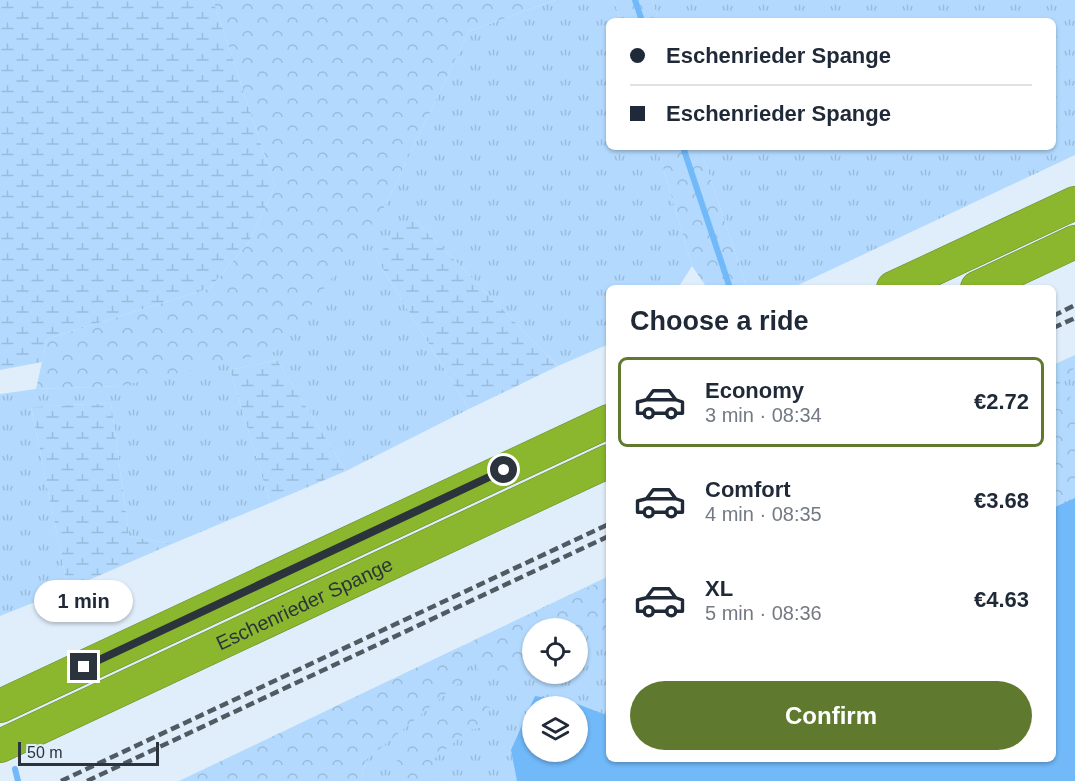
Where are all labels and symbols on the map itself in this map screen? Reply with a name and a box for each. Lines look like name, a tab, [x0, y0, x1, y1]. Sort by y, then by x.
route start	[490, 456, 517, 483]
street label: Eschenrieder Spange	[213, 553, 396, 654]
callout: 1 min	[34, 580, 134, 622]
route end	[70, 653, 97, 680]
scale bar	[18, 739, 159, 766]

